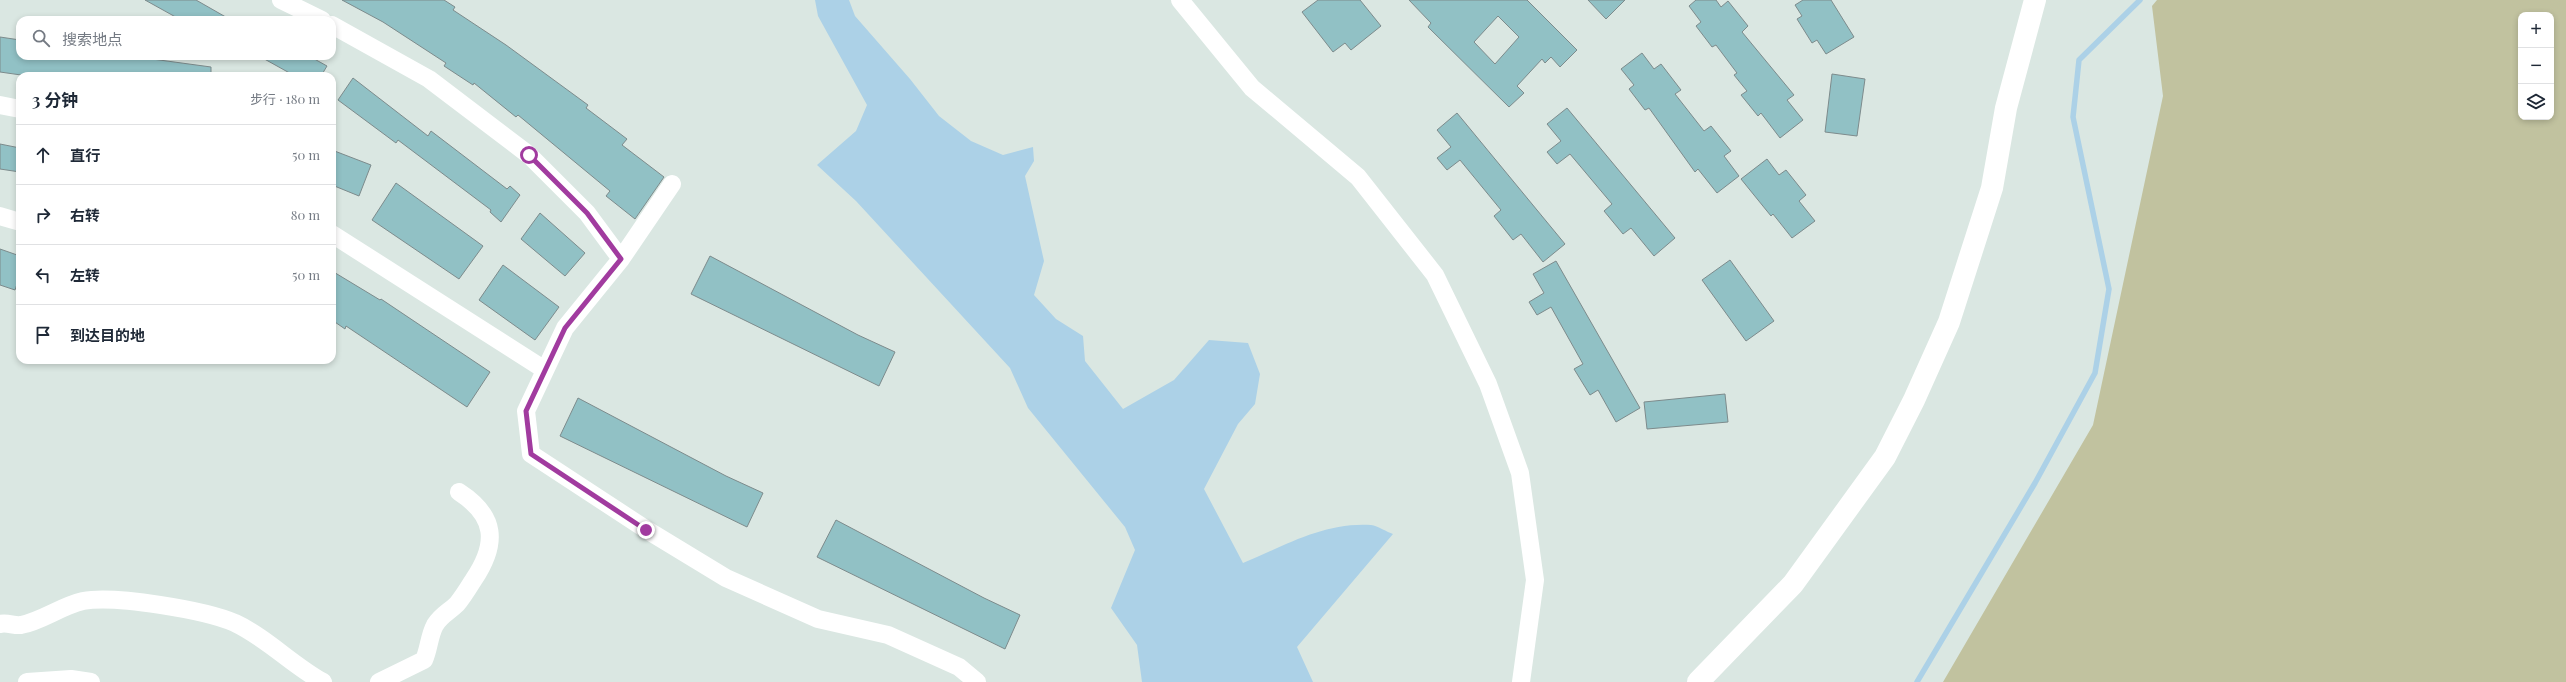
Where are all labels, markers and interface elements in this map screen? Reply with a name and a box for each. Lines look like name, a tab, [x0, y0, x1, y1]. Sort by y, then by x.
map controls	[2518, 12, 2554, 120]
button: +	[2518, 12, 2554, 48]
search box	[16, 16, 336, 60]
icon: search	[30, 27, 52, 49]
text: 搜索地点	[62, 29, 122, 49]
button: −	[2518, 48, 2554, 84]
button: layers	[2518, 84, 2554, 120]
text: 3 分钟	[32, 88, 78, 110]
text: 步行 · 180 m	[250, 90, 320, 107]
icon: ahead	[32, 144, 54, 166]
text: 直行	[70, 145, 100, 165]
text: 50 m	[292, 146, 320, 163]
route start	[520, 146, 538, 164]
icon: right	[32, 204, 54, 226]
text: 右转	[70, 205, 100, 225]
text: 80 m	[291, 206, 320, 223]
icon: left	[32, 264, 54, 286]
text: 左转	[70, 265, 100, 285]
text: 50 m	[292, 266, 320, 283]
icon: arrive	[32, 324, 54, 346]
text: 到达目的地	[70, 325, 145, 345]
route end	[637, 521, 655, 539]

